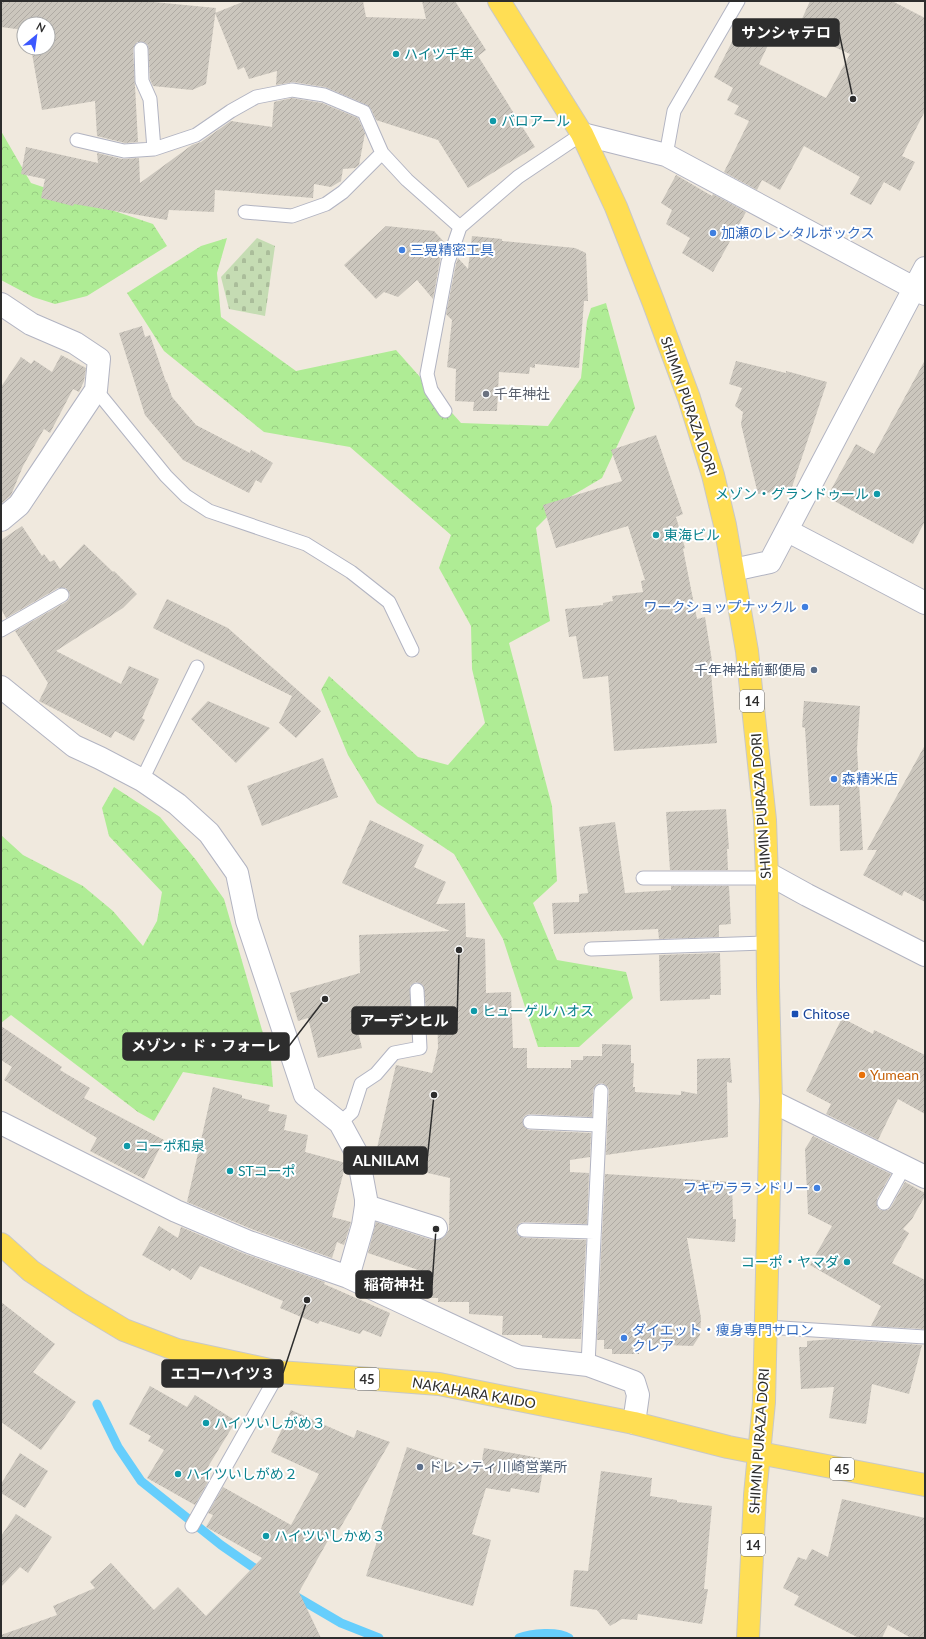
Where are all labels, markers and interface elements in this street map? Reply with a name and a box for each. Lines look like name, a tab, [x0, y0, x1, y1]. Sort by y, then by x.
north arrow	[16, 16, 56, 56]
text: N	[34, 19, 48, 35]
callout: サンシャテロ	[733, 19, 839, 46]
text: サンシャテロ	[741, 23, 831, 41]
place label: ハイツ千年	[404, 45, 474, 62]
marker: ハイツ千年	[391, 49, 401, 59]
place label: バロアール	[501, 112, 570, 129]
marker: バロアール	[488, 116, 498, 126]
place label: 加瀬のレンタルボックス	[721, 224, 875, 241]
marker: 加瀬のレンタルボックス	[708, 228, 718, 238]
place label: 三晃精密工具	[410, 241, 494, 258]
marker: 三晃精密工具	[397, 245, 407, 255]
street label: SHIMIN PURAZA DORI	[658, 334, 721, 478]
place label: 千年神社	[494, 385, 550, 402]
marker: 千年神社	[481, 389, 491, 399]
place label: メゾン・グランドゥール	[715, 485, 869, 502]
marker: メゾン・グランドゥール	[872, 489, 882, 499]
place label: 東海ビル	[664, 526, 720, 543]
marker: 東海ビル	[651, 530, 661, 540]
place label: ワークショップナックル	[643, 598, 797, 615]
marker: ワークショップナックル	[800, 602, 810, 612]
place label: 千年神社前郵便局	[694, 661, 806, 678]
marker: 千年神社前郵便局	[809, 665, 819, 675]
road number: 14	[740, 690, 764, 712]
street label: SHIMIN PURAZA DORI	[747, 733, 774, 879]
place label: 森精米店	[842, 770, 898, 787]
marker: 森精米店	[829, 774, 839, 784]
place label: ヒューゲルハオス	[482, 1002, 594, 1019]
place label: Chitose	[803, 1005, 850, 1022]
marker: ヒューゲルハオス	[469, 1006, 479, 1016]
callout: アーデンヒル	[352, 1007, 457, 1034]
marker: Chitose	[790, 1009, 800, 1019]
text: アーデンヒル	[359, 1011, 449, 1029]
callout: メゾン・ド・フォーレ	[123, 1033, 289, 1060]
text: メゾン・ド・フォーレ	[131, 1036, 281, 1054]
place label: Yumean	[870, 1066, 919, 1083]
marker: Yumean	[857, 1070, 867, 1080]
place label: コーポ和泉	[135, 1137, 205, 1154]
marker: コーポ和泉	[122, 1141, 132, 1151]
callout: ALNILAM	[344, 1147, 427, 1174]
text: ALNILAM	[352, 1151, 419, 1169]
place label: STコーポ	[238, 1162, 296, 1179]
marker: STコーポ	[225, 1166, 235, 1176]
place label: フキウラランドリー	[683, 1179, 809, 1196]
marker: フキウラランドリー	[812, 1183, 822, 1193]
place label: コーポ・ヤマダ	[741, 1253, 839, 1270]
marker: コーポ・ヤマダ	[842, 1257, 852, 1267]
callout: 稲荷神社	[356, 1271, 432, 1298]
text: 稲荷神社	[364, 1275, 424, 1293]
place label: ダイエット・痩身専門サロン クレア	[632, 1321, 814, 1354]
marker: ダイエット・痩身専門サロン クレア	[619, 1333, 629, 1343]
callout: エコーハイツ３	[162, 1360, 283, 1387]
text: エコーハイツ３	[171, 1364, 275, 1382]
road number: 45	[355, 1368, 379, 1390]
street label: SHIMIN PURAZA DORI	[745, 1368, 772, 1514]
street label: NAKAHARA KAIDO	[411, 1373, 537, 1412]
place label: ハイツいしがめ３	[214, 1414, 326, 1431]
marker: ハイツいしがめ３	[201, 1418, 211, 1428]
place label: ドレンティ川崎営業所	[428, 1458, 567, 1475]
road number: 45	[830, 1458, 854, 1480]
marker: ドレンティ川崎営業所	[415, 1462, 425, 1472]
place label: ハイツいしがめ２	[186, 1465, 298, 1482]
marker: ハイツいしがめ２	[173, 1469, 183, 1479]
place label: ハイツいしかめ３	[274, 1527, 386, 1544]
marker: ハイツいしかめ３	[261, 1531, 271, 1541]
road number: 14	[741, 1534, 765, 1556]

